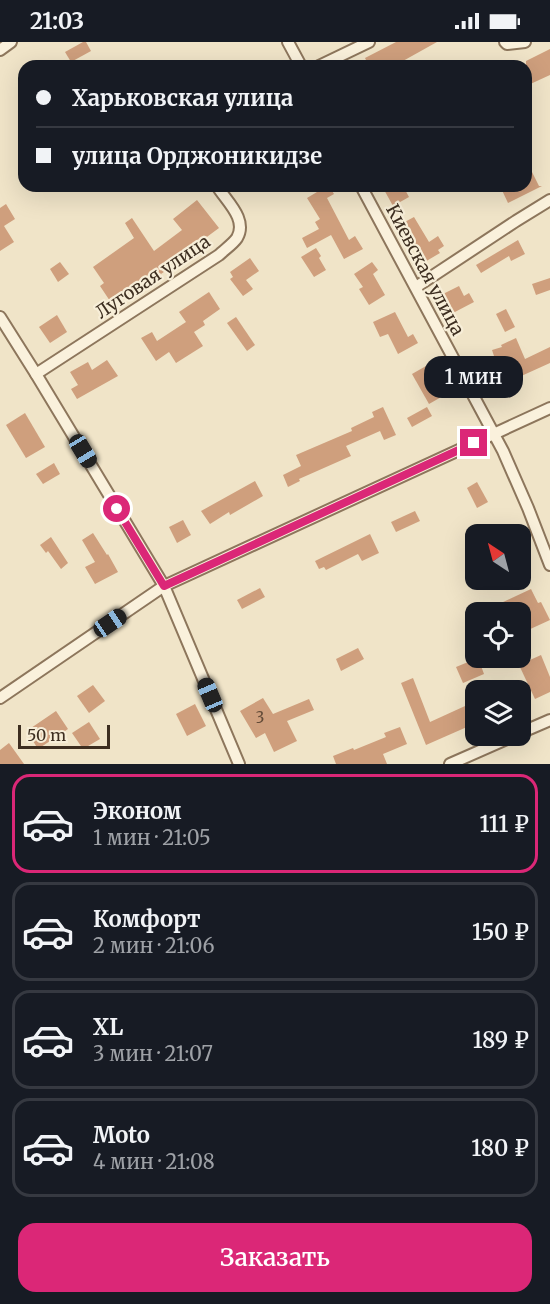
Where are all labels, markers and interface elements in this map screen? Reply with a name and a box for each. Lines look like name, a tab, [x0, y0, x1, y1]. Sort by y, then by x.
text: 21:03	[30, 7, 84, 35]
text: Харьковская улица	[72, 84, 293, 112]
text: улица Орджоникидзе	[72, 142, 322, 170]
street label: Киевская улица	[381, 200, 470, 340]
street label: Луговая улица	[91, 230, 215, 323]
callout: 1 мин	[424, 356, 524, 398]
text: 1 мин	[444, 364, 503, 389]
route end	[460, 429, 487, 456]
car	[66, 431, 100, 471]
route start	[103, 495, 130, 522]
north arrow	[465, 524, 531, 590]
map controls	[465, 524, 531, 746]
button: locate	[465, 602, 531, 668]
car	[90, 605, 130, 641]
car	[195, 675, 225, 715]
button: layers	[465, 680, 531, 746]
house number: 3	[256, 708, 264, 727]
scale bar	[18, 722, 110, 750]
text: 50 m	[27, 725, 66, 745]
icon: car	[21, 797, 75, 851]
text: Эконом	[93, 797, 181, 825]
text: 111 ₽	[479, 810, 529, 838]
text: 1 мин · 21:05	[93, 825, 211, 850]
icon: car	[21, 905, 75, 959]
text: Комфорт	[93, 905, 201, 933]
text: 150 ₽	[472, 918, 529, 946]
text: 2 мин · 21:06	[93, 933, 214, 958]
icon: car	[21, 1013, 75, 1067]
text: XL	[93, 1013, 123, 1041]
text: 189 ₽	[473, 1026, 529, 1054]
text: 3 мин · 21:07	[93, 1041, 213, 1066]
icon: car	[21, 1121, 75, 1175]
text: Moto	[93, 1121, 150, 1149]
text: 180 ₽	[471, 1134, 529, 1162]
text: 4 мин · 21:08	[93, 1149, 215, 1174]
button: Заказать	[18, 1223, 532, 1292]

